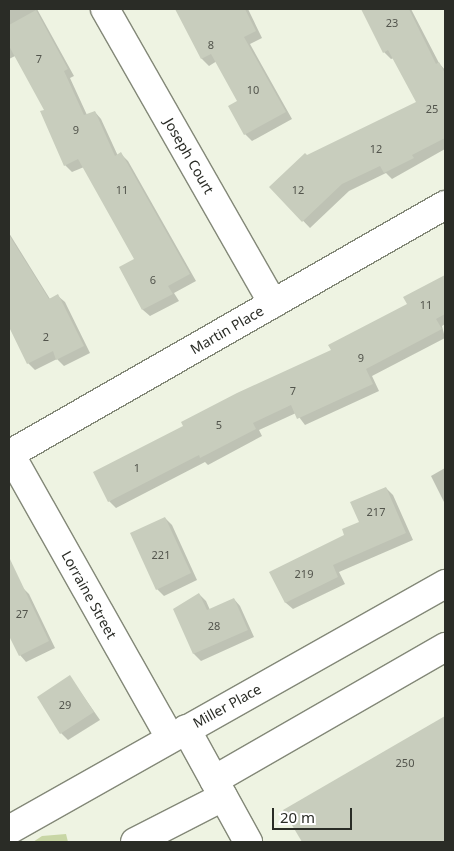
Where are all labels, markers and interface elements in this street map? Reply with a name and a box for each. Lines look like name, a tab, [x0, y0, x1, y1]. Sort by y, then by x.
house number: 23	[386, 16, 398, 30]
house number: 8	[208, 38, 214, 52]
house number: 7	[36, 52, 42, 66]
house number: 10	[247, 83, 259, 97]
house number: 25	[426, 102, 438, 116]
street label: Joseph Court	[161, 115, 217, 197]
house number: 9	[73, 123, 79, 137]
house number: 12	[370, 142, 382, 156]
house number: 11	[116, 183, 128, 197]
house number: 12	[292, 183, 304, 197]
house number: 6	[150, 273, 156, 287]
house number: 11	[420, 298, 432, 312]
street label: Martin Place	[187, 302, 267, 358]
house number: 2	[43, 330, 49, 344]
house number: 9	[358, 351, 364, 365]
house number: 7	[290, 384, 296, 398]
house number: 5	[216, 418, 222, 432]
house number: 1	[134, 461, 140, 475]
house number: 217	[367, 505, 385, 519]
street label: Lorraine Street	[58, 548, 120, 642]
house number: 221	[152, 548, 170, 562]
house number: 219	[295, 567, 313, 581]
house number: 27	[16, 607, 28, 621]
house number: 28	[208, 619, 220, 633]
street label: Miller Place	[190, 680, 264, 732]
house number: 29	[59, 698, 71, 712]
house number: 250	[396, 756, 414, 770]
scale bar	[274, 798, 354, 830]
text: 20 m	[280, 807, 315, 827]

